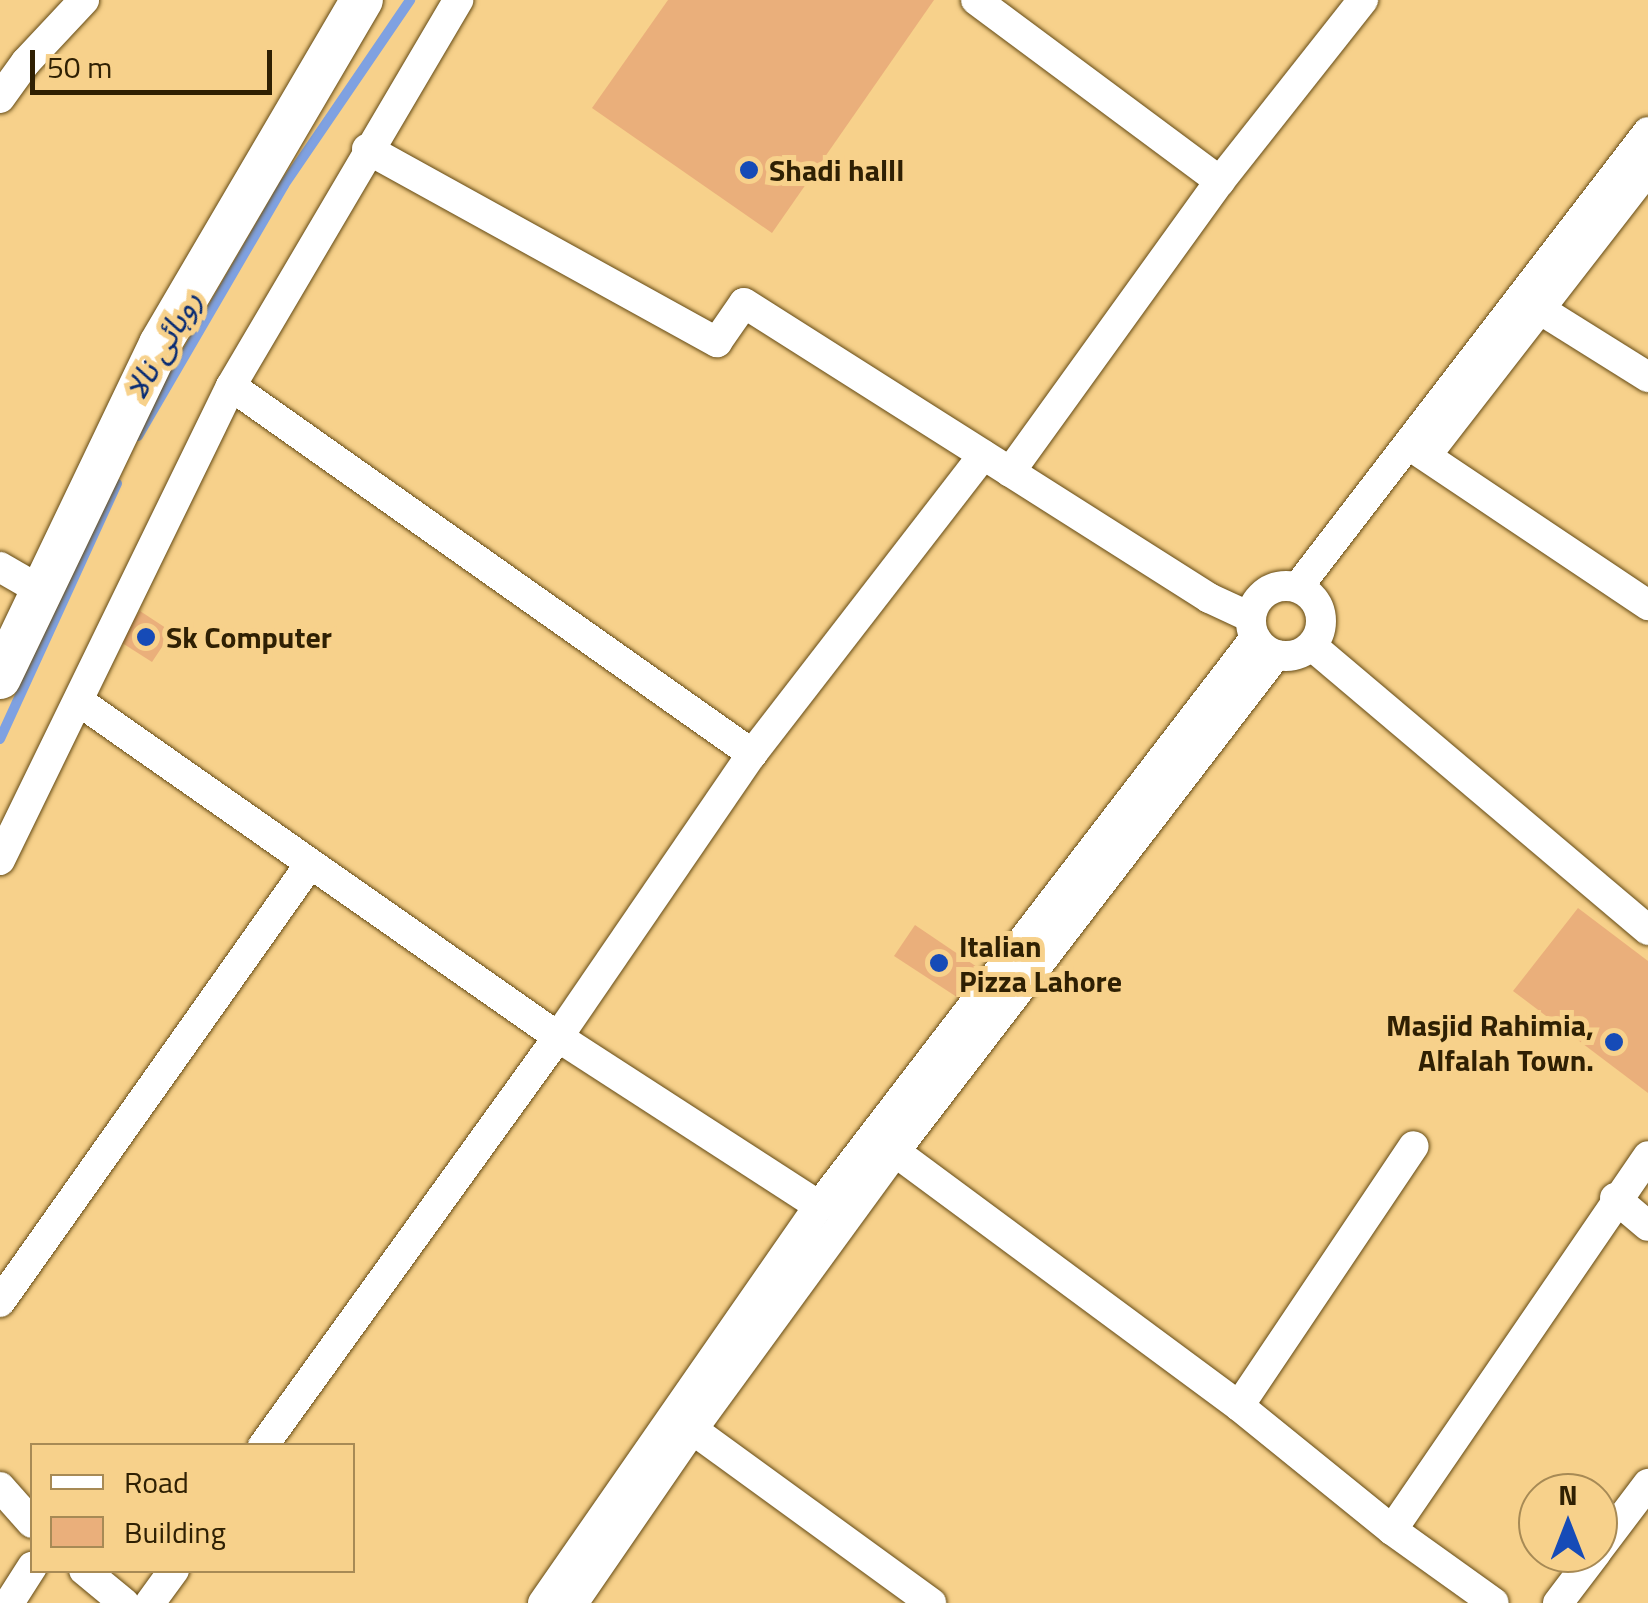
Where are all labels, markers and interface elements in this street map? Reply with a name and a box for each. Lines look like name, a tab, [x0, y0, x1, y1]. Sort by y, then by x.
scale bar	[35, 30, 278, 92]
text: 50 m	[47, 44, 112, 90]
place label: Shadi halll	[769, 152, 904, 188]
marker: Shadi halll	[738, 159, 760, 181]
water label: روہائی نالا	[115, 284, 209, 406]
place label: Sk Computer	[166, 619, 332, 655]
marker: Sk Computer	[135, 626, 157, 648]
place label: Italian Pizza Lahore	[959, 928, 1122, 998]
marker: Italian Pizza Lahore	[928, 952, 950, 974]
place label: Masjid Rahimia, Alfalah Town.	[1386, 1007, 1594, 1078]
marker: Masjid Rahimia, Alfalah Town.	[1603, 1031, 1625, 1053]
legend	[30, 1443, 355, 1573]
text: Road	[124, 1459, 189, 1505]
north arrow	[1518, 1473, 1618, 1573]
text: N	[1558, 1473, 1578, 1516]
text: Building	[124, 1509, 226, 1555]

